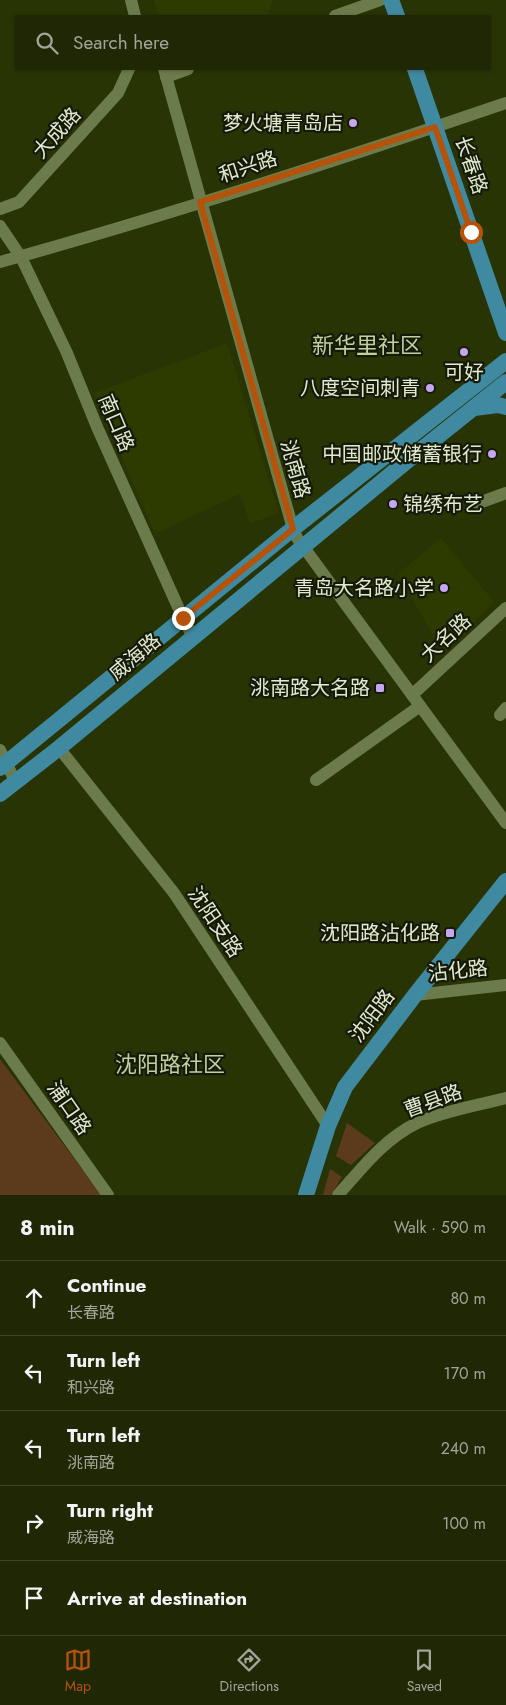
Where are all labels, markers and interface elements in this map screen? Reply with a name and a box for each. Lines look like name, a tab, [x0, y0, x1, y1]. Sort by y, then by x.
search box	[15, 15, 491, 70]
icon: search	[33, 29, 61, 57]
text: Search here	[73, 29, 169, 56]
street label: 大成路	[26, 101, 88, 165]
place label: 梦火塘青岛店	[223, 109, 343, 138]
marker: 梦火塘青岛店	[347, 117, 359, 129]
street label: 长春路	[448, 132, 494, 198]
street label: 和兴路	[215, 144, 281, 190]
route start	[460, 221, 483, 244]
district label: 新华里社区	[312, 329, 422, 361]
marker: 可好	[458, 346, 470, 358]
place label: 可好	[444, 358, 484, 387]
place label: 八度空间刺青	[300, 374, 420, 403]
marker: 八度空间刺青	[424, 382, 436, 394]
street label: 南口路	[91, 390, 141, 456]
street label: 洮南路	[273, 436, 317, 502]
place label: 中国邮政储蓄银行	[322, 440, 482, 469]
marker: 中国邮政储蓄银行	[486, 448, 498, 460]
place label: 锦绣布艺	[403, 490, 483, 519]
marker: 锦绣布艺	[387, 498, 399, 510]
place label: 青岛大名路小学	[294, 574, 434, 603]
marker: 青岛大名路小学	[438, 582, 450, 594]
route end	[172, 607, 195, 630]
street label: 大名路	[414, 607, 478, 669]
street label: 威海路	[103, 627, 167, 687]
place label: 洮南路大名路	[250, 674, 370, 703]
marker: 洮南路大名路	[374, 682, 386, 694]
street label: 沈阳支路	[181, 881, 249, 963]
place label: 沈阳路沾化路	[320, 919, 440, 948]
marker: 沈阳路沾化路	[444, 927, 456, 939]
street label: 沾化路	[427, 953, 489, 989]
street label: 沈阳路	[342, 983, 402, 1049]
district label: 沈阳路社区	[115, 1048, 225, 1080]
street label: 浦口路	[40, 1075, 98, 1141]
street label: 曹县路	[400, 1077, 466, 1125]
text: 8 min	[20, 1213, 75, 1243]
text: Walk · 590 m	[394, 1216, 486, 1239]
text: Continue	[67, 1272, 146, 1299]
icon: ahead	[20, 1284, 48, 1312]
text: 80 m	[450, 1287, 486, 1310]
text: 长春路	[67, 1301, 115, 1324]
text: Turn left	[67, 1347, 140, 1374]
icon: left	[20, 1359, 48, 1387]
text: 170 m	[444, 1362, 486, 1385]
text: 和兴路	[67, 1376, 115, 1399]
text: Turn left	[67, 1422, 140, 1449]
icon: left	[20, 1434, 48, 1462]
text: 240 m	[441, 1437, 486, 1460]
text: 洮南路	[67, 1451, 115, 1474]
text: Turn right	[67, 1497, 153, 1524]
icon: right	[20, 1509, 48, 1537]
text: 100 m	[442, 1512, 486, 1535]
text: 威海路	[67, 1526, 115, 1549]
icon: arrive	[20, 1584, 48, 1612]
text: Arrive at destination	[67, 1585, 247, 1612]
tab: Map	[64, 1646, 92, 1696]
tab: Directions	[220, 1646, 279, 1696]
tab: Saved	[407, 1646, 442, 1696]

